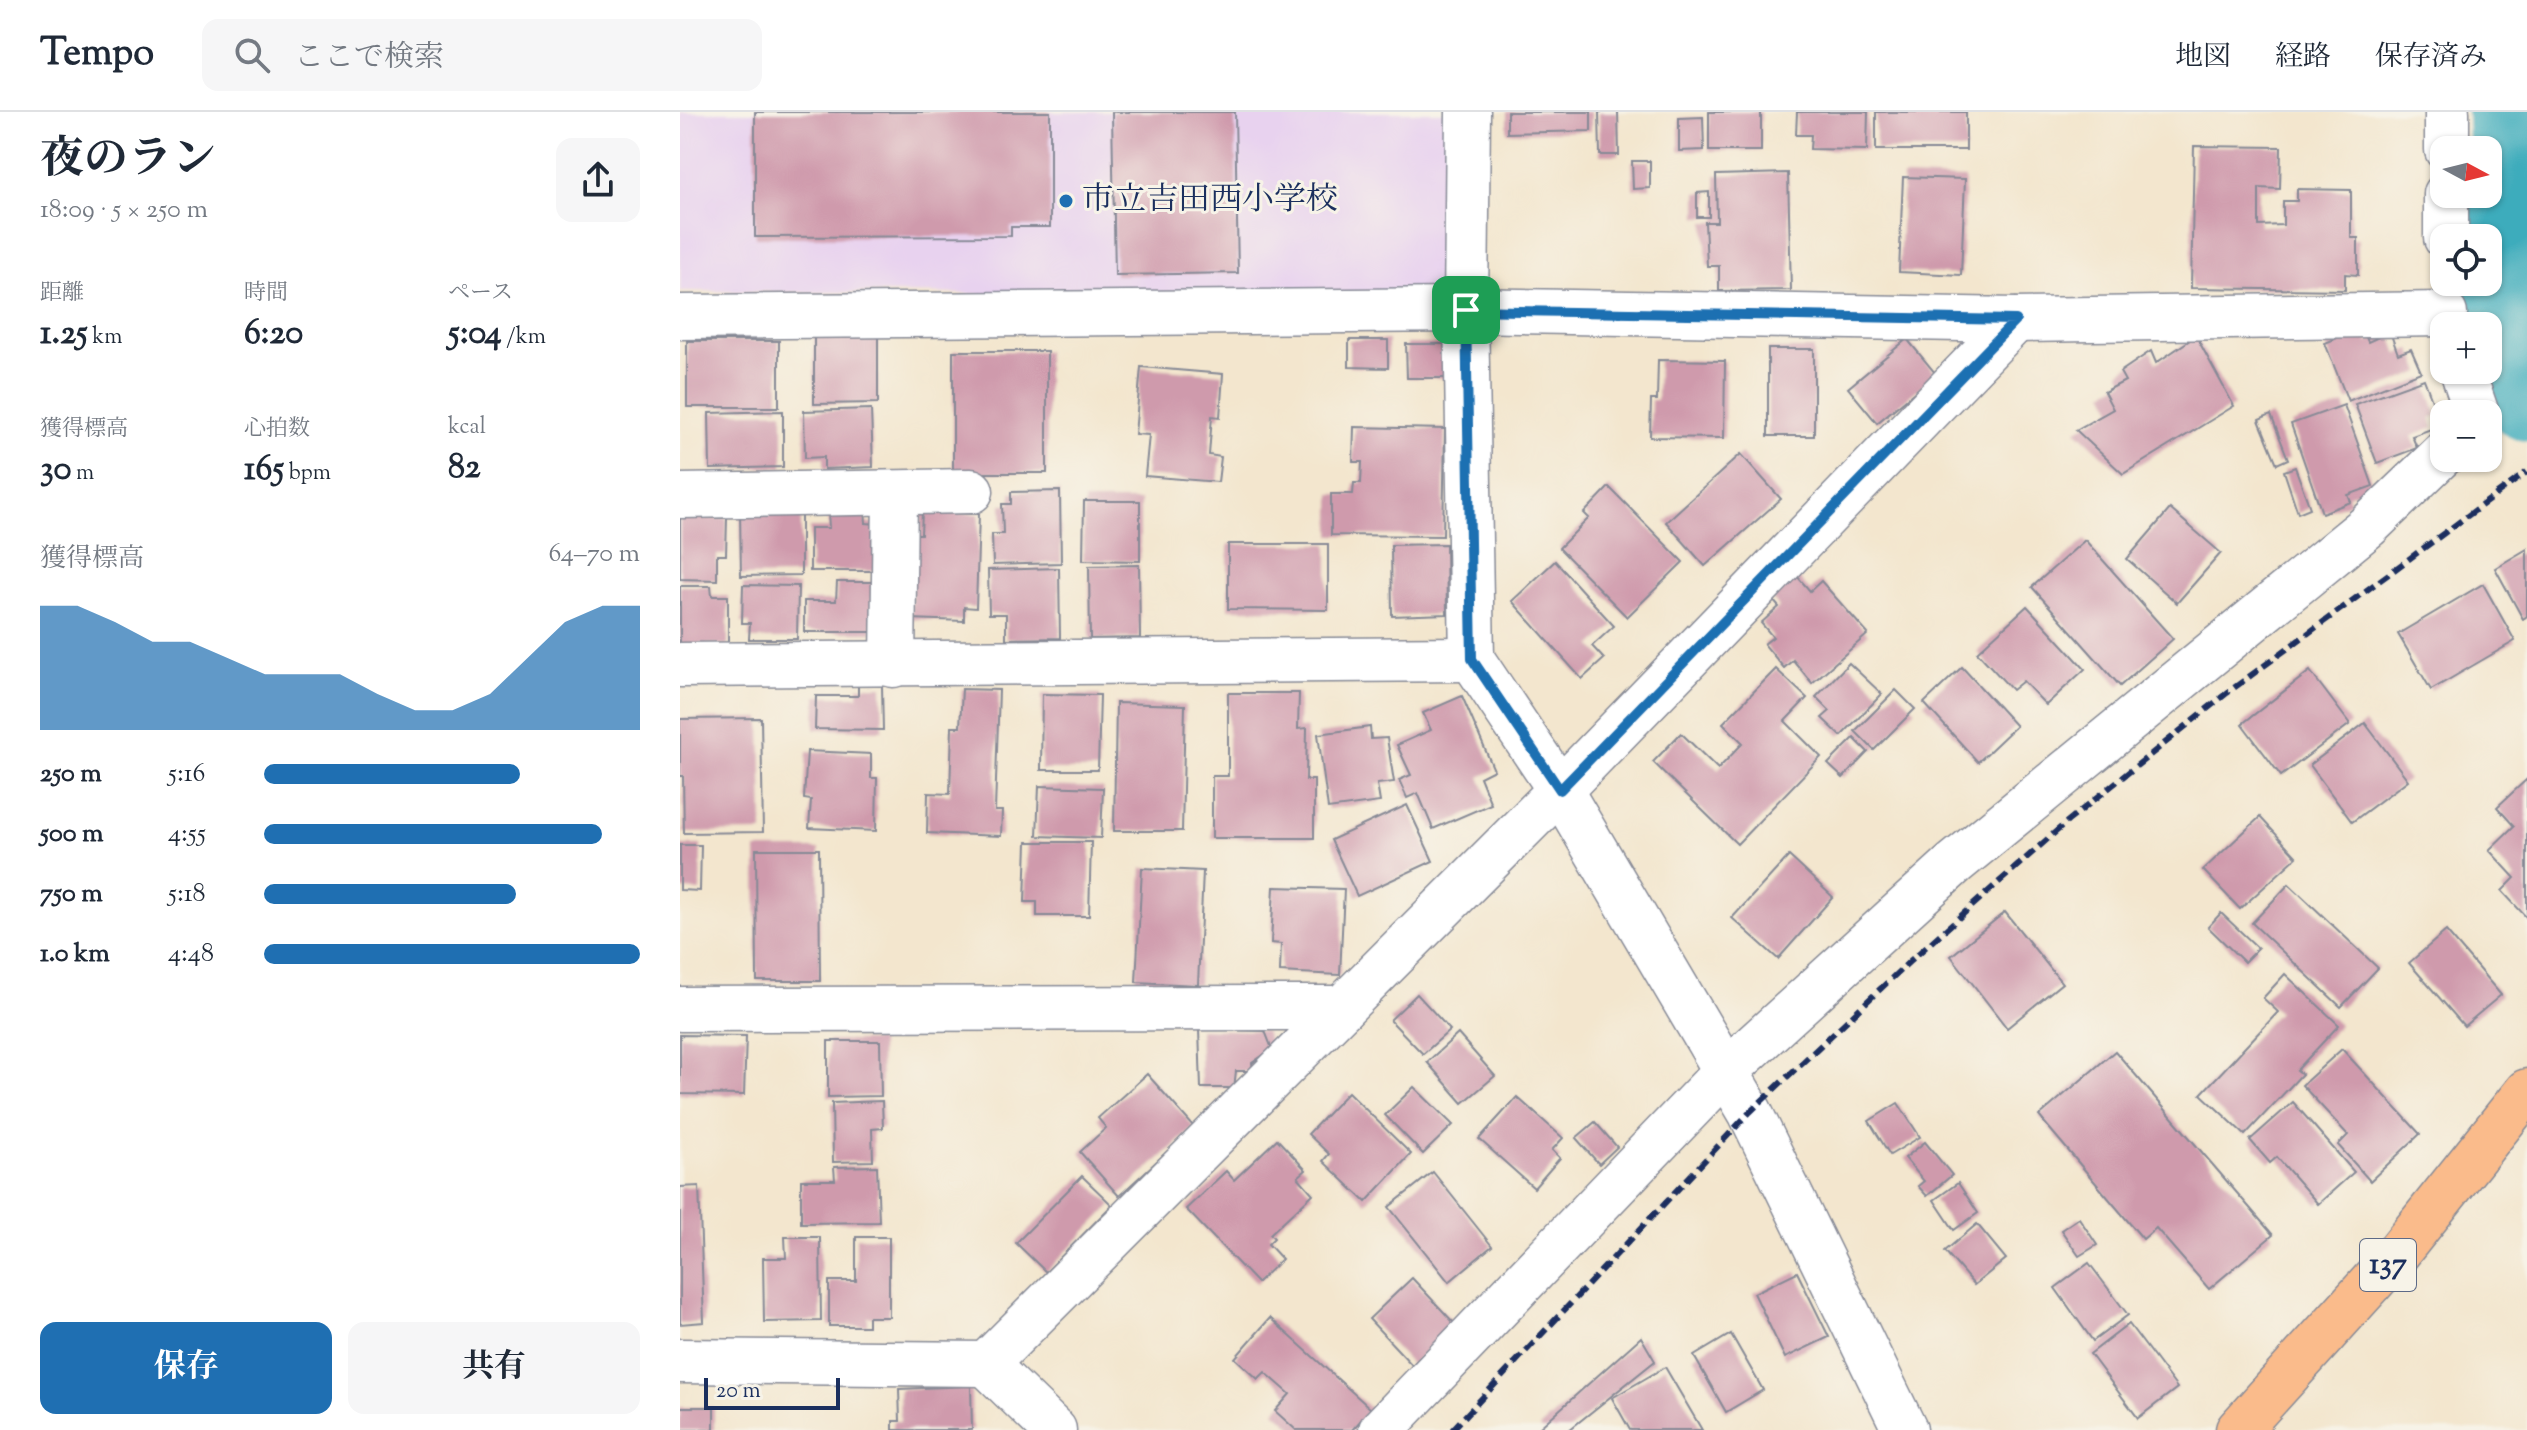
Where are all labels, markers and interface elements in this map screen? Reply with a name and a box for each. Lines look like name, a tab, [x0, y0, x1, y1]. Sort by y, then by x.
search box	[202, 19, 762, 91]
text: Tempo	[40, 28, 154, 82]
icon: search	[230, 33, 274, 77]
text: ここで検索	[294, 37, 444, 80]
text: 地図	[2175, 38, 2231, 78]
text: 経路	[2275, 38, 2331, 78]
text: 保存済み	[2375, 38, 2487, 78]
text: 夜のラン	[40, 130, 216, 193]
north arrow	[2430, 136, 2502, 208]
map controls	[2430, 136, 2502, 472]
button: share	[556, 138, 640, 222]
place label: 市立吉田西小学校	[1082, 178, 1338, 224]
text: 18:09 · 5 × 250 m	[40, 192, 208, 229]
marker: 市立吉田西小学校	[1057, 192, 1075, 210]
button: locate	[2430, 224, 2502, 296]
pin	[1432, 276, 1500, 344]
text: 距離	[40, 278, 84, 310]
text: 時間	[244, 278, 288, 310]
text: ペース	[448, 278, 513, 310]
icon: arrive	[1444, 288, 1488, 332]
text: 1.25	[40, 310, 88, 359]
text: 6:20	[244, 310, 303, 359]
text: 5:04	[448, 310, 502, 359]
button: +	[2430, 312, 2502, 384]
text: km	[88, 322, 123, 354]
text: /km	[502, 322, 546, 354]
button: −	[2430, 400, 2502, 472]
text: kcal	[448, 412, 486, 444]
text: 獲得標高	[40, 414, 128, 446]
text: 心拍数	[244, 414, 310, 446]
text: 82	[448, 444, 481, 493]
text: 30	[40, 446, 71, 495]
text: 165	[244, 446, 284, 495]
text: m	[71, 458, 94, 490]
text: bpm	[284, 458, 331, 490]
text: 64–70 m	[548, 536, 640, 573]
text: 獲得標高	[40, 541, 144, 578]
text: 250 m	[40, 756, 102, 793]
text: 5:16	[168, 756, 205, 793]
text: 500 m	[40, 816, 103, 853]
text: 4:55	[168, 816, 206, 853]
text: 750 m	[40, 876, 103, 913]
text: 5:18	[168, 876, 206, 913]
text: 1.0 km	[40, 936, 110, 973]
text: 4:48	[168, 936, 214, 973]
road number: 137	[2360, 1239, 2416, 1291]
button: 保存	[40, 1322, 332, 1414]
button: 共有	[348, 1322, 640, 1414]
scale bar	[704, 1374, 840, 1410]
text: 20 m	[716, 1376, 761, 1408]

